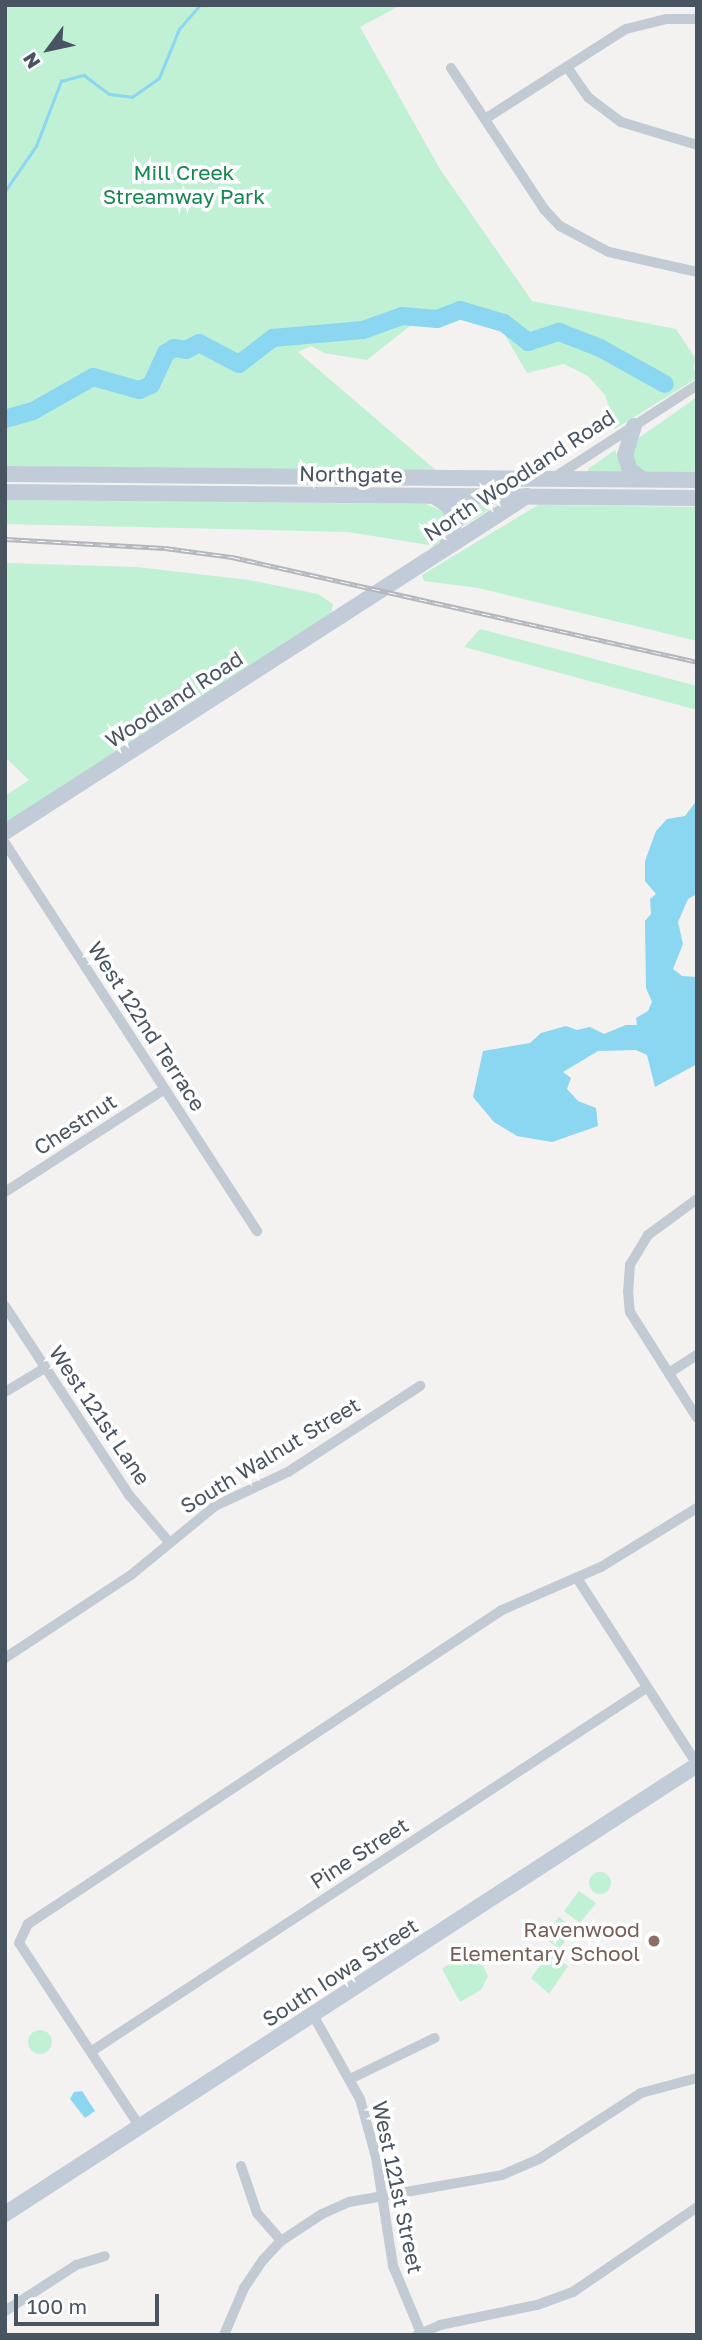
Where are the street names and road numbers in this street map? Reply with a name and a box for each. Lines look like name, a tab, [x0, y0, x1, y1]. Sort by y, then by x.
street label: North Woodland Road	[419, 404, 619, 546]
street label: Northgate	[299, 460, 403, 488]
street label: Woodland Road	[101, 645, 247, 753]
street label: West 122nd Terrace	[83, 937, 211, 1115]
street label: Chestnut	[29, 1088, 121, 1160]
street label: West 121st Lane	[44, 1340, 156, 1490]
street label: South Walnut Street	[176, 1391, 364, 1519]
street label: Pine Street	[305, 1812, 413, 1894]
street label: South Iowa Street	[258, 1912, 422, 2032]
street label: West 121st Street	[367, 2098, 429, 2276]

